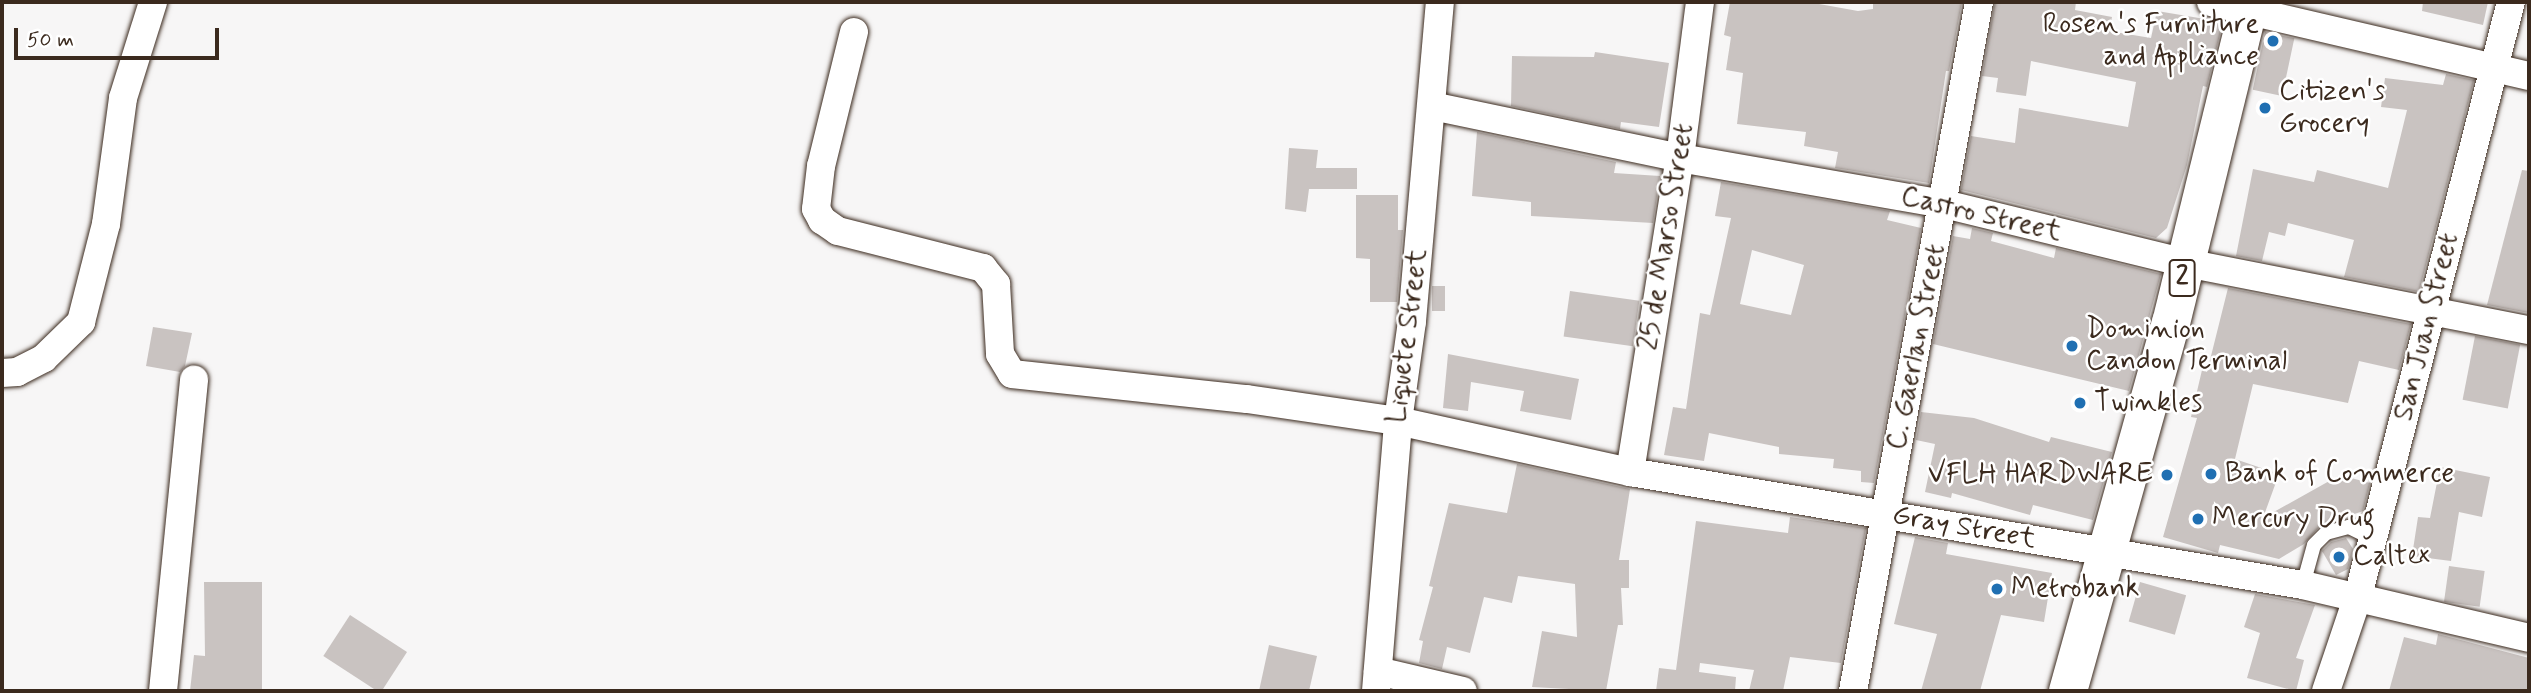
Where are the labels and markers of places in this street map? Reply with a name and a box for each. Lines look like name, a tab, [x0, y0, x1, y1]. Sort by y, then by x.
place label: Rosen's Furniture and Appliance	[2037, 8, 2259, 74]
marker: Rosen's Furniture and Appliance	[2265, 33, 2281, 49]
place label: Citizen's Grocery	[2279, 75, 2385, 141]
marker: Citizen's Grocery	[2257, 100, 2273, 116]
place label: Dominion Candon Terminal	[2086, 313, 2295, 379]
marker: Dominion Candon Terminal	[2064, 338, 2080, 354]
place label: Twinkles	[2094, 386, 2202, 420]
marker: Twinkles	[2072, 395, 2088, 411]
place label: Bank of Commerce	[2225, 457, 2465, 491]
place label: VFLH HARDWARE	[1929, 458, 2153, 492]
marker: Bank of Commerce	[2203, 466, 2219, 482]
marker: VFLH HARDWARE	[2159, 467, 2175, 483]
place label: Mercury Drug	[2212, 502, 2375, 536]
marker: Mercury Drug	[2190, 511, 2206, 527]
place label: Caltex	[2353, 540, 2430, 574]
marker: Caltex	[2331, 549, 2347, 565]
place label: Metrobank	[2011, 572, 2139, 606]
marker: Metrobank	[1989, 581, 2005, 597]

